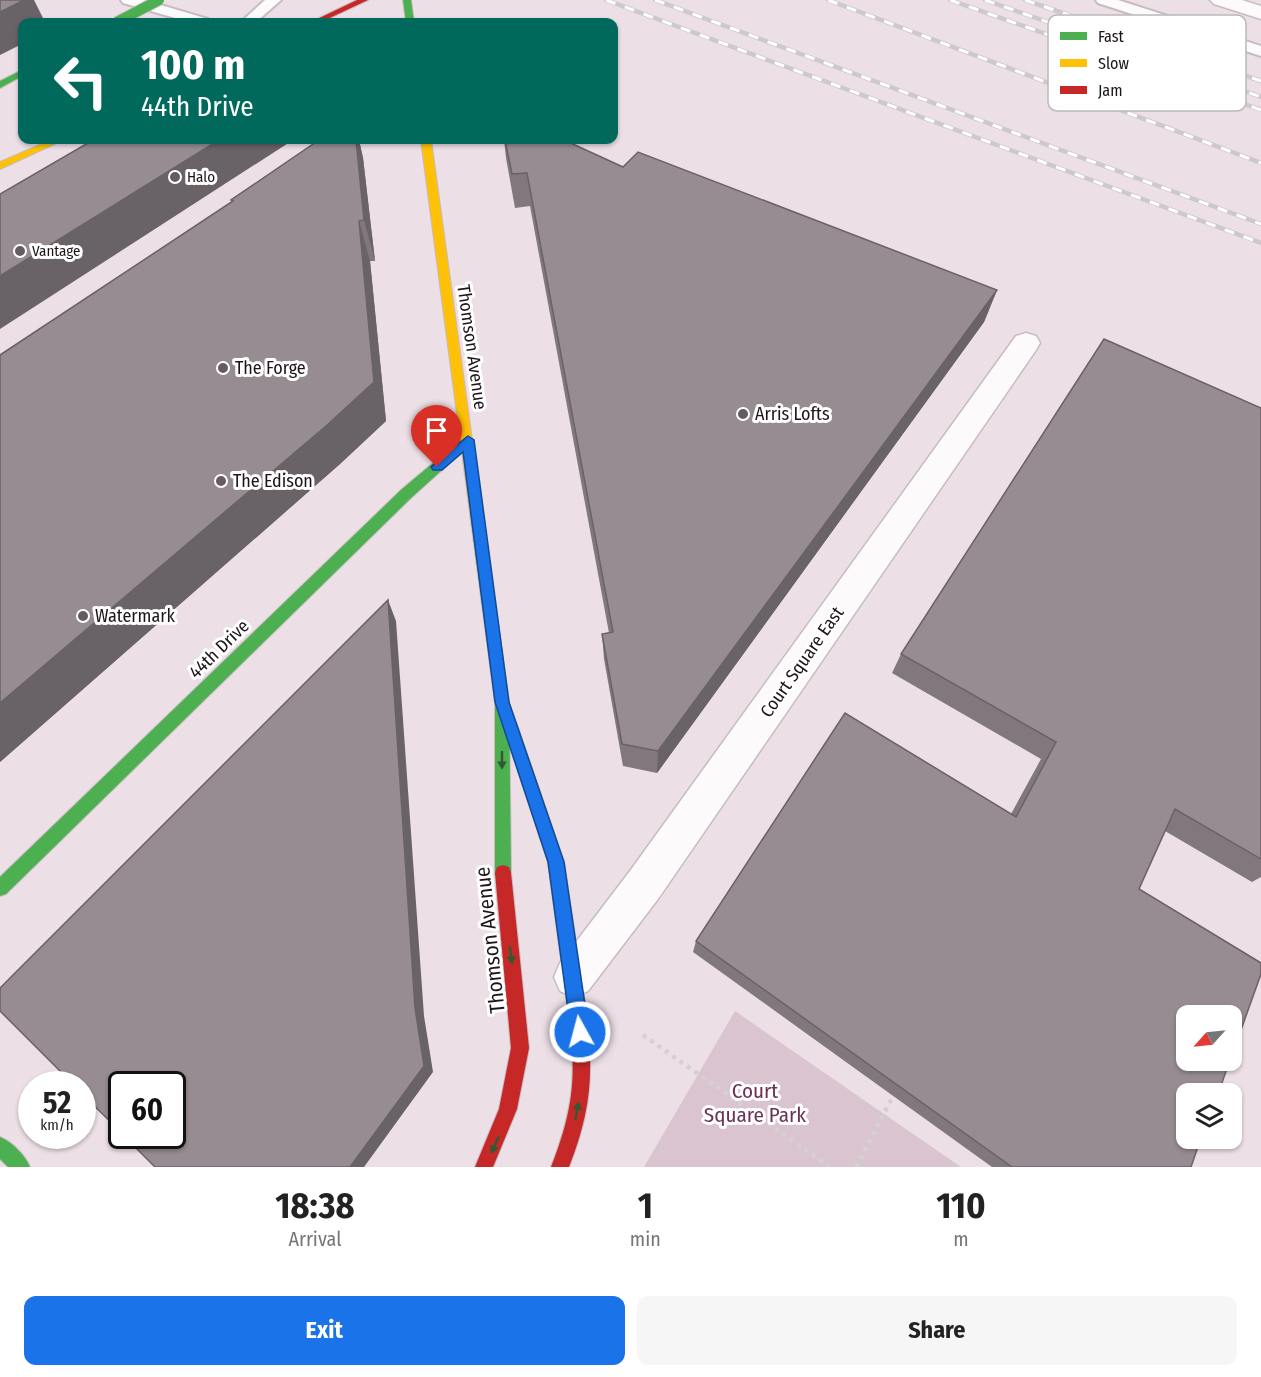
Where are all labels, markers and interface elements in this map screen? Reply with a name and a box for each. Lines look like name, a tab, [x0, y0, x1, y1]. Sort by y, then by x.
legend	[1048, 15, 1246, 111]
text: Fast	[1098, 27, 1125, 46]
text: 100 m	[141, 40, 245, 90]
icon: left	[42, 42, 120, 120]
text: Slow	[1098, 54, 1129, 73]
text: Jam	[1098, 81, 1123, 100]
text: 44th Drive	[141, 91, 254, 123]
place label: Halo	[187, 168, 215, 186]
marker: Halo	[168, 170, 182, 184]
place label: Vantage	[32, 242, 81, 260]
marker: Vantage	[13, 244, 27, 258]
street label: Thomson Avenue	[452, 283, 492, 411]
place label: The Forge	[235, 357, 306, 379]
marker: The Forge	[216, 361, 230, 375]
place label: Arris Lofts	[755, 403, 830, 425]
pin	[411, 405, 462, 467]
marker: Arris Lofts	[736, 407, 750, 421]
icon: arrive	[420, 414, 453, 447]
place label: The Edison	[233, 470, 313, 492]
marker: The Edison	[214, 474, 228, 488]
street label: Court Square East	[756, 602, 848, 722]
place label: Watermark	[95, 605, 175, 627]
marker: Watermark	[76, 609, 90, 623]
street label: 44th Drive	[184, 615, 254, 683]
one-way arrow	[497, 751, 507, 770]
street label: Thomson Avenue	[469, 865, 511, 1015]
one-way arrow	[506, 945, 516, 964]
position arrow	[548, 1000, 612, 1064]
north arrow	[1176, 1005, 1242, 1071]
map controls	[1176, 1005, 1242, 1149]
speed limit sign: 60	[108, 1071, 186, 1149]
park label: Court Square Park	[704, 1078, 806, 1128]
button: layers	[1176, 1083, 1242, 1149]
text: 52	[43, 1085, 71, 1121]
one-way arrow	[573, 1102, 582, 1121]
text: km/h	[40, 1116, 74, 1134]
one-way arrow	[490, 1137, 499, 1154]
text: 18:38	[275, 1184, 354, 1228]
text: 1	[638, 1184, 653, 1228]
text: 110	[936, 1184, 986, 1228]
text: Arrival	[288, 1227, 341, 1251]
text: min	[630, 1227, 661, 1251]
text: m	[953, 1227, 969, 1251]
button: Exit	[24, 1296, 625, 1365]
button: Share	[637, 1296, 1237, 1365]

